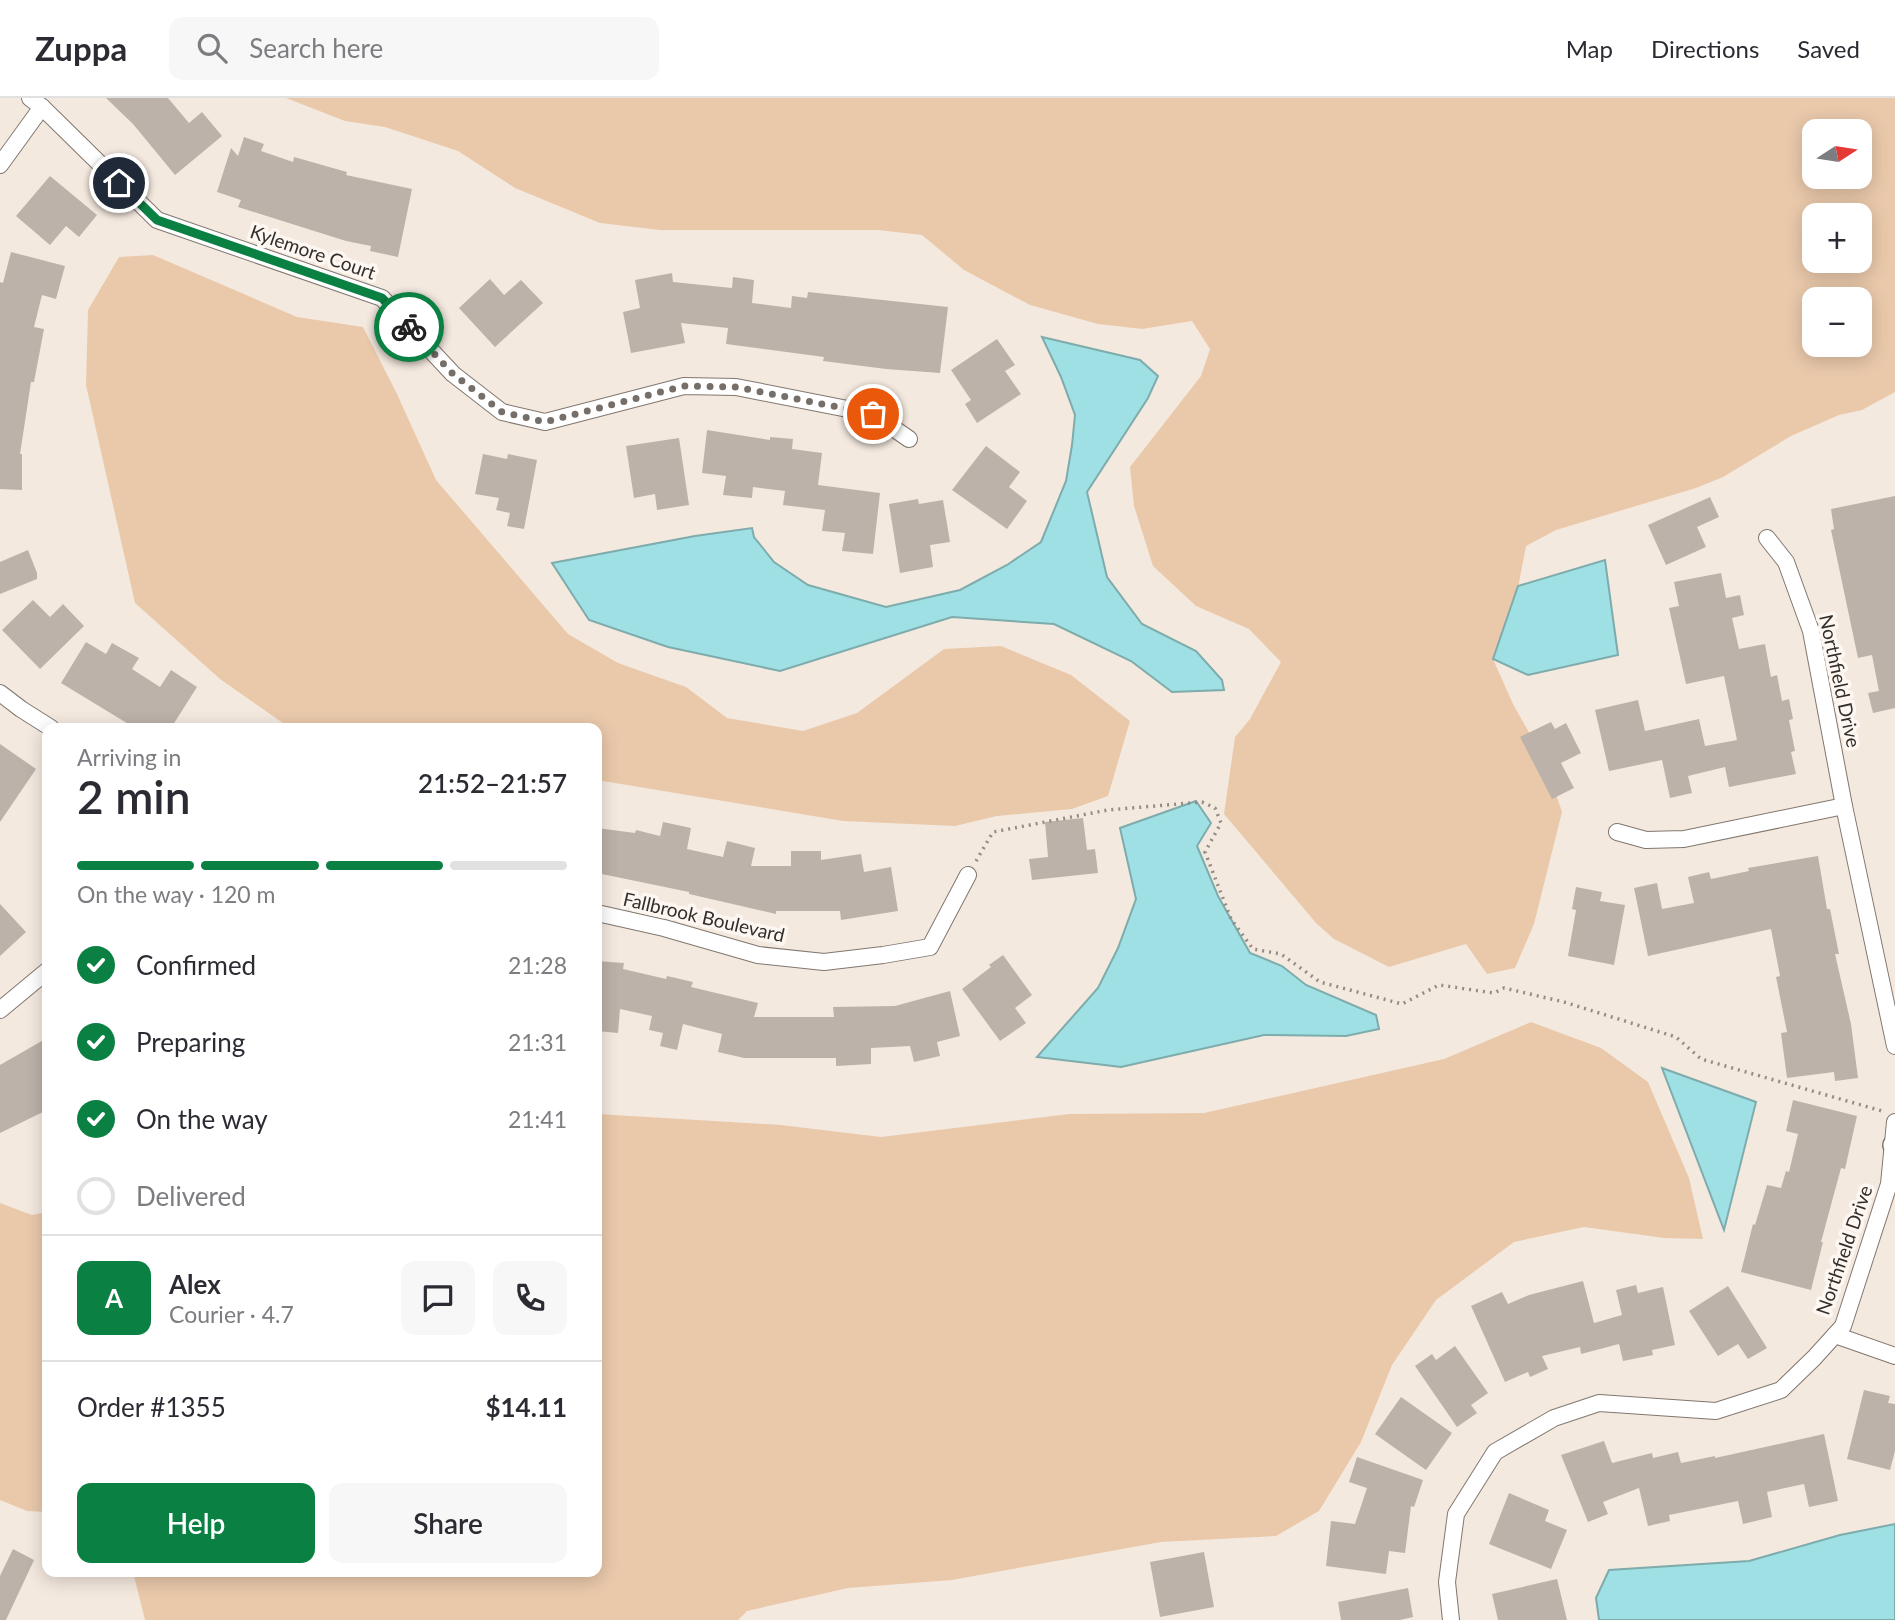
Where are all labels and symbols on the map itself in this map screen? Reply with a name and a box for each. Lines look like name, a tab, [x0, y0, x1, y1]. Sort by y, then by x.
north arrow	[1802, 119, 1872, 189]
pin	[89, 153, 149, 213]
street label: Kylemore Court	[247, 219, 379, 284]
courier	[374, 292, 444, 362]
pin	[843, 384, 903, 444]
street label: Northfield Drive	[1815, 612, 1866, 749]
street label: Fallbrook Boulevard	[621, 887, 787, 946]
street label: Northfield Drive	[1811, 1182, 1876, 1318]

